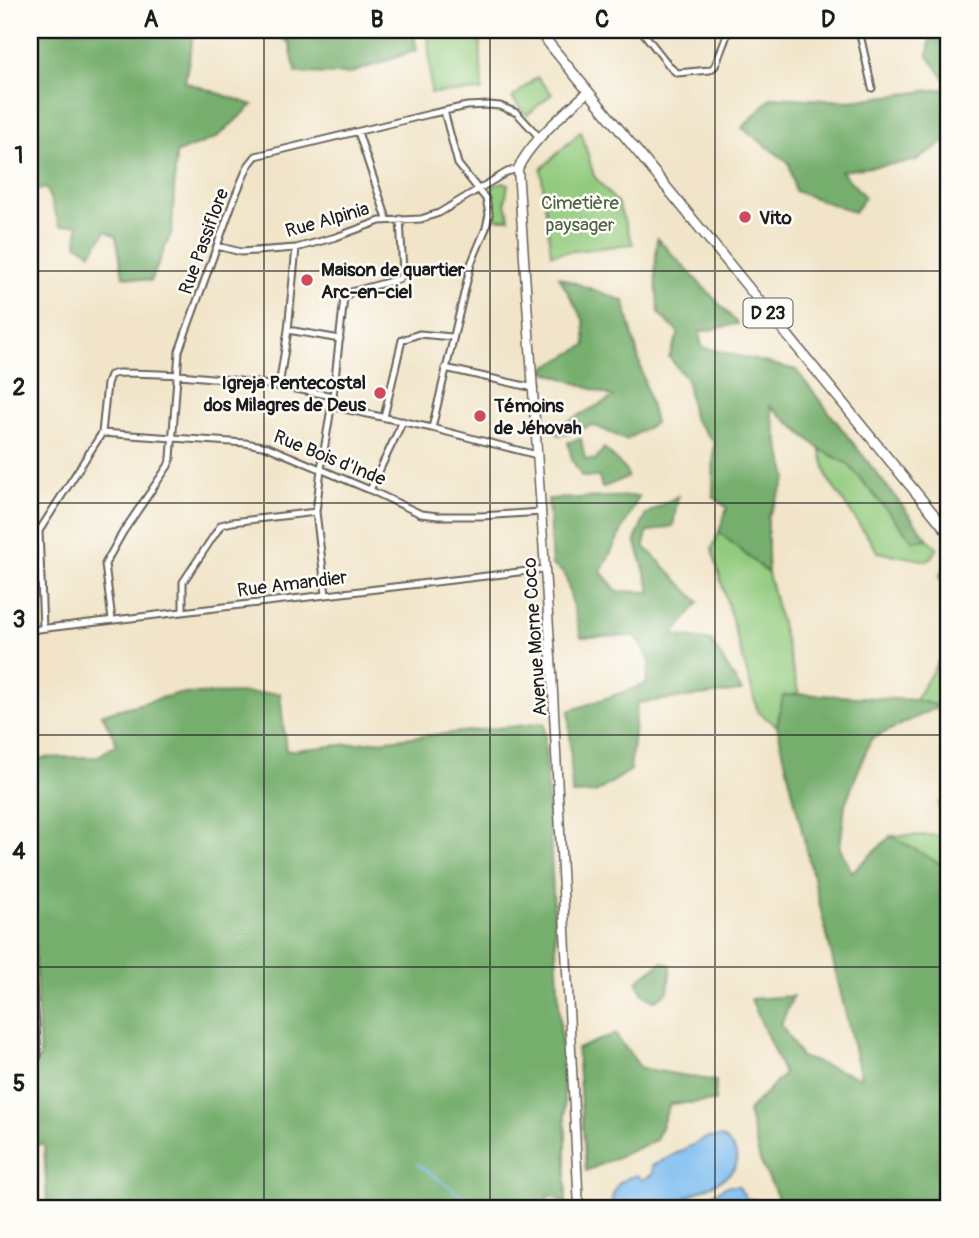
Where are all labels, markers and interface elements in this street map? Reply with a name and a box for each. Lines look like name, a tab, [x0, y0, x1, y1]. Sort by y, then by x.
text: A	[144, 5, 159, 34]
text: B	[370, 5, 384, 34]
text: C	[595, 5, 609, 34]
text: D	[821, 5, 835, 34]
text: 1	[15, 141, 24, 170]
street label: Rue Passiflore	[174, 184, 234, 298]
park label: Cimetière paysager	[541, 191, 620, 237]
street label: Rue Alpinia	[283, 197, 372, 243]
place label: Vito	[759, 206, 792, 230]
marker: Vito	[737, 209, 753, 225]
place label: Maison de quartier Arc-en-ciel	[321, 258, 465, 304]
marker: Maison de quartier Arc-en-ciel	[299, 272, 315, 288]
road number: D 23	[744, 298, 792, 328]
place label: Igreja Pentecostal dos Milagres de Deus	[204, 371, 367, 417]
text: 2	[13, 373, 26, 402]
marker: Igreja Pentecostal dos Milagres de Deus	[372, 385, 388, 401]
place label: Témoins de Jéhovah	[493, 394, 582, 440]
marker: Témoins de Jéhovah	[472, 408, 488, 424]
street label: Rue Bois d'Inde	[270, 425, 390, 492]
street label: Avenue Morne Coco	[517, 557, 553, 717]
street label: Rue Amandier	[236, 565, 349, 603]
text: 3	[13, 605, 25, 634]
text: 4	[12, 837, 26, 866]
text: 5	[13, 1069, 25, 1098]

